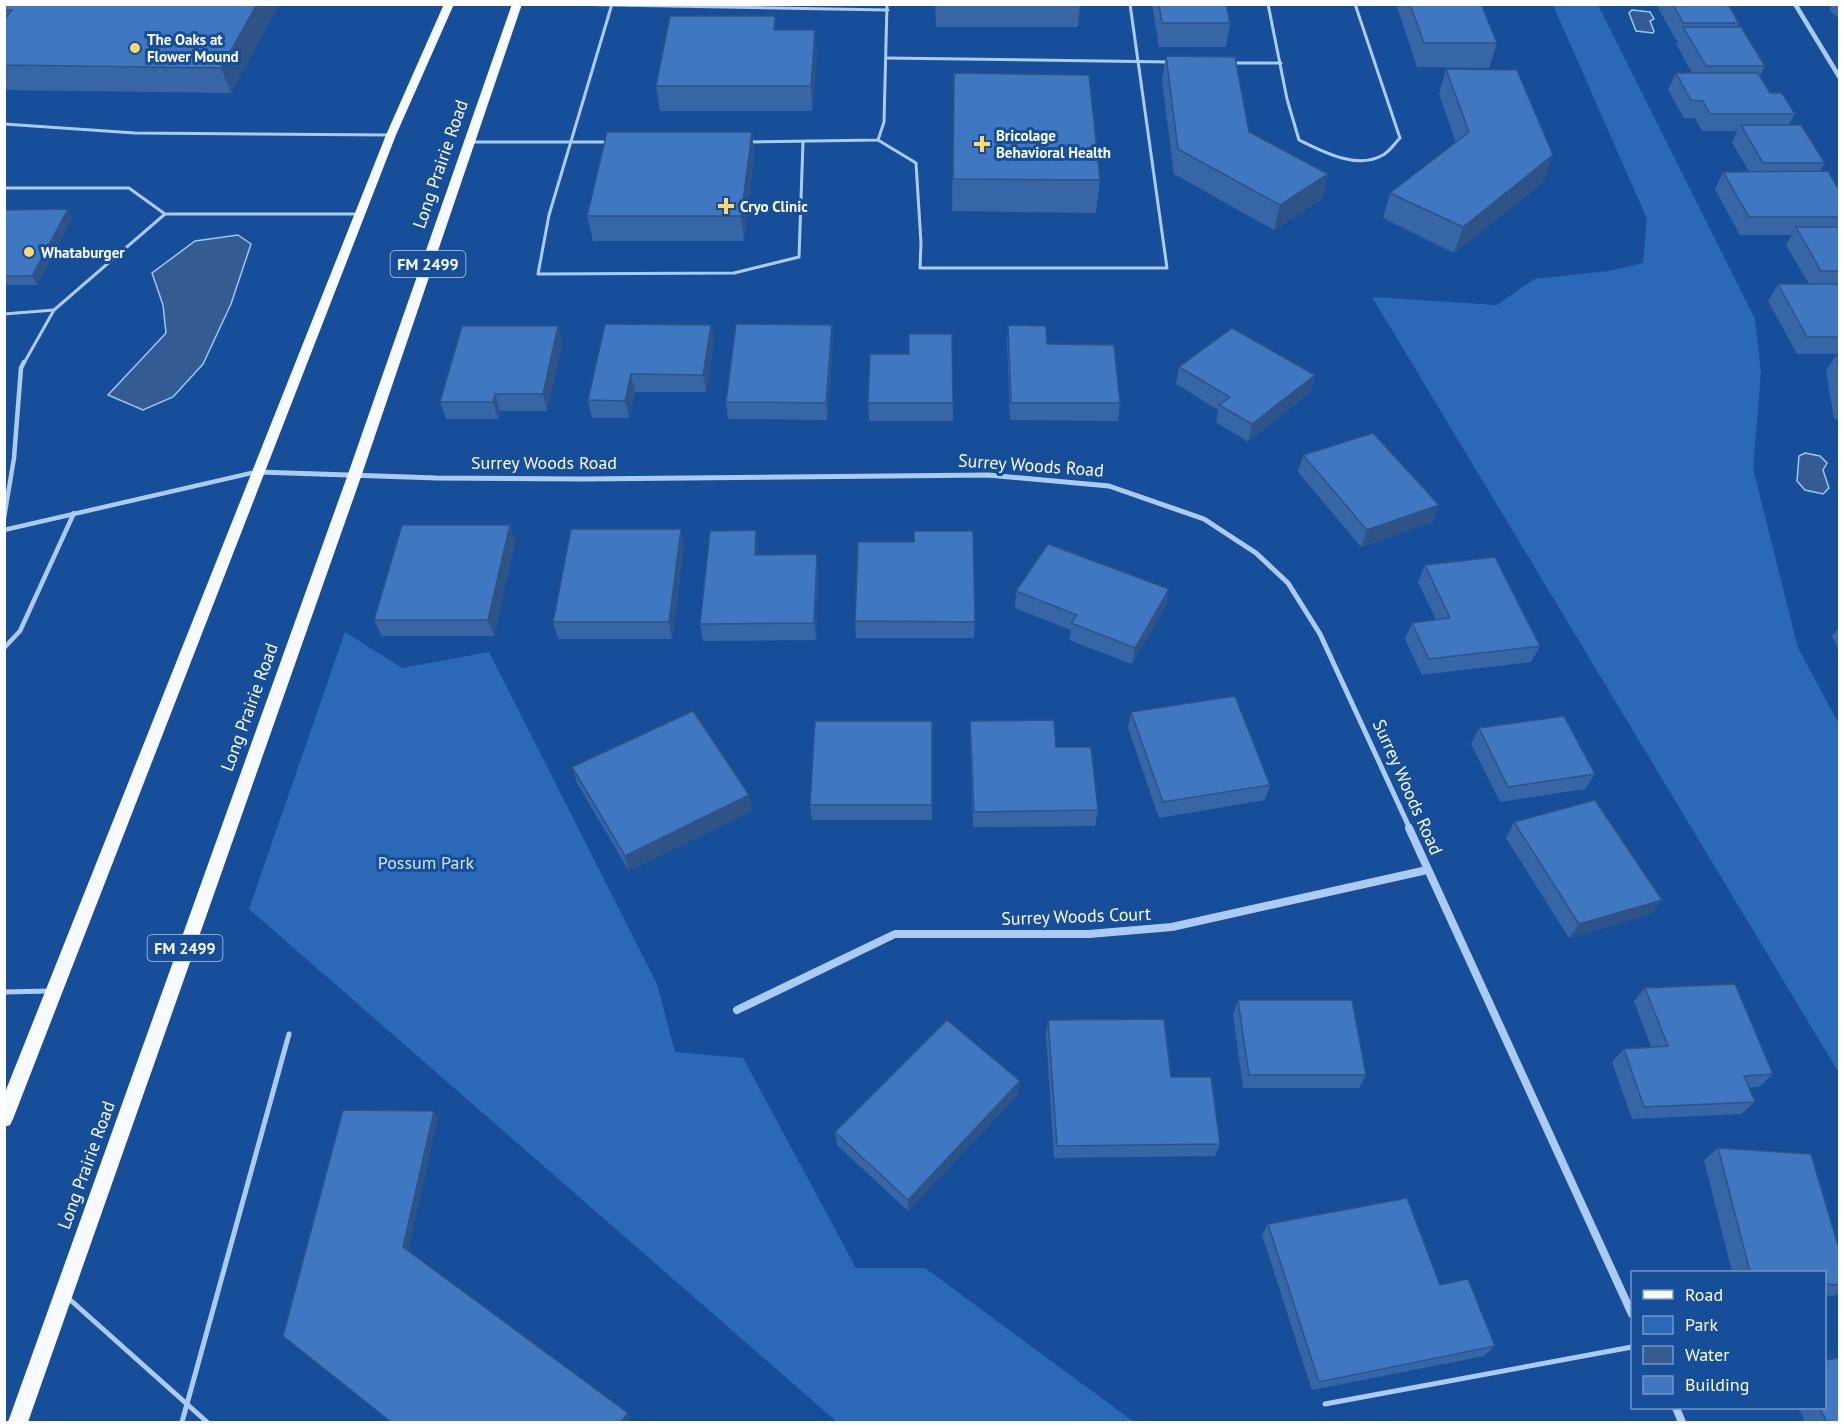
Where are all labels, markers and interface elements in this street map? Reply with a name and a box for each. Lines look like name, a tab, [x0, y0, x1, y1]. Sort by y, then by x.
place label: The Oaks at Flower Mound	[147, 30, 239, 66]
marker: The Oaks at Flower Mound	[128, 41, 142, 55]
street label: Long Prairie Road	[407, 97, 473, 231]
place label: Bricolage Behavioral Health	[996, 126, 1111, 162]
marker: Bricolage Behavioral Health	[973, 135, 991, 153]
marker: Cryo Clinic	[717, 197, 735, 215]
place label: Cryo Clinic	[740, 197, 808, 216]
place label: Whataburger	[41, 243, 125, 262]
marker: Whataburger	[22, 245, 36, 259]
road number: FM 2499	[390, 251, 466, 277]
street label: Surrey Woods Road	[957, 448, 1105, 482]
street label: Surrey Woods Road	[471, 451, 617, 474]
street label: Long Prairie Road	[215, 640, 283, 774]
street label: Surrey Woods Road	[1368, 716, 1448, 858]
park label: Possum Park	[378, 851, 475, 874]
street label: Surrey Woods Court	[1001, 902, 1151, 930]
road number: FM 2499	[148, 935, 222, 961]
street label: Long Prairie Road	[52, 1098, 120, 1232]
legend	[1631, 1271, 1826, 1409]
text: Road	[1685, 1283, 1723, 1306]
text: Park	[1685, 1313, 1718, 1336]
text: Water	[1685, 1343, 1729, 1366]
text: Building	[1685, 1373, 1749, 1396]

